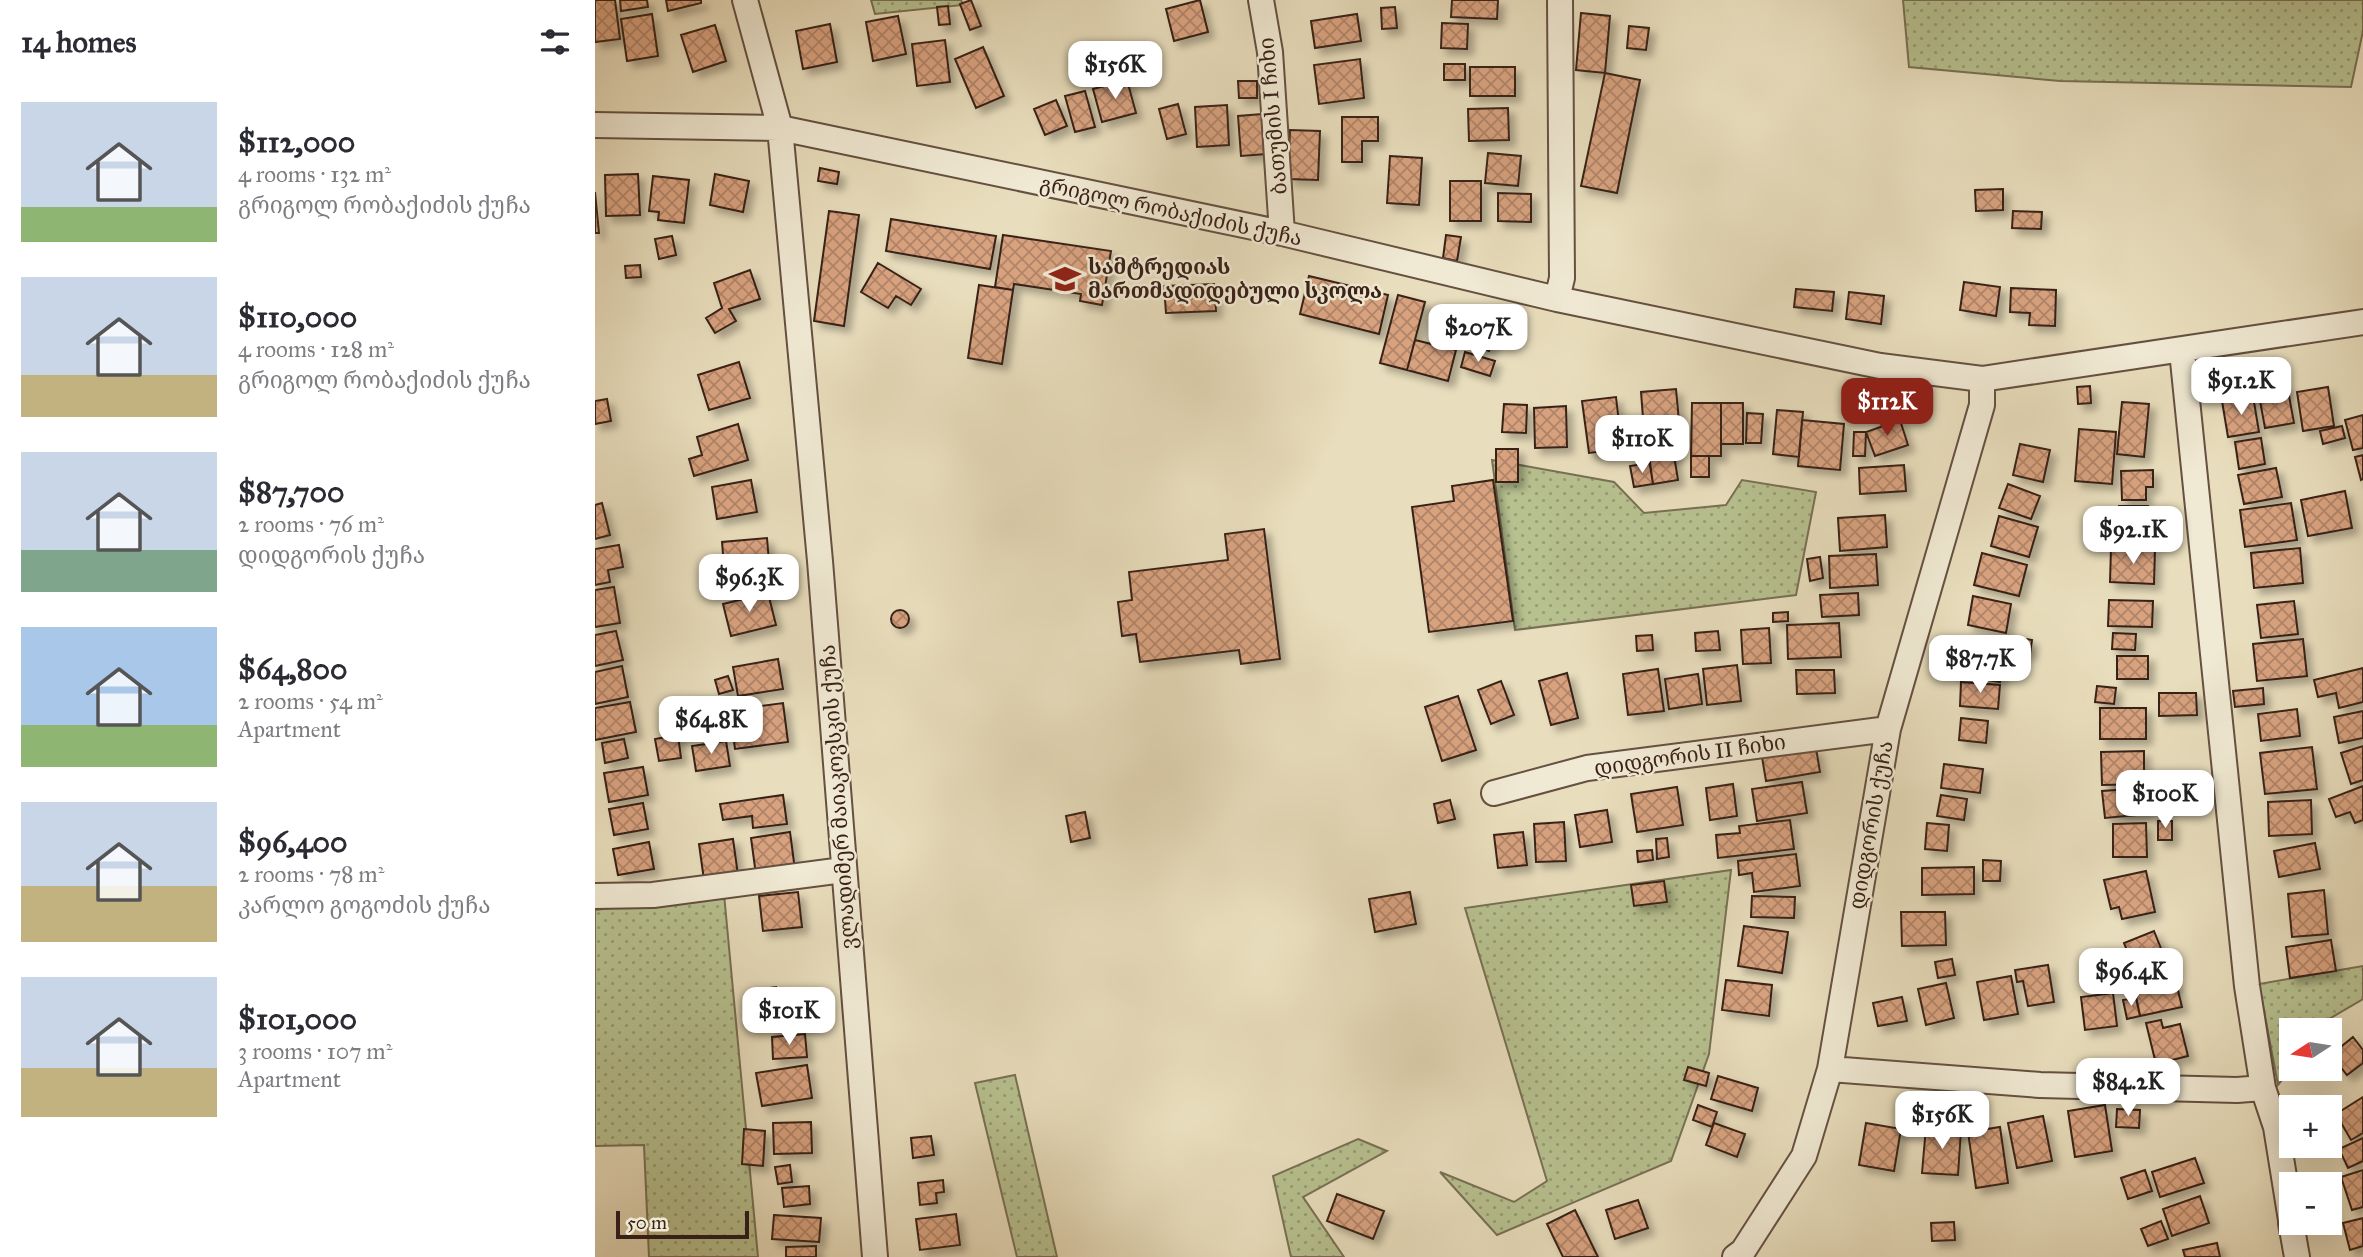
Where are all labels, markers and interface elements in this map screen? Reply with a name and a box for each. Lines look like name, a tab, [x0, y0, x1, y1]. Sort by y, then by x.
icon: filters	[536, 23, 574, 61]
text: 14 homes	[21, 24, 136, 60]
street label: ბათუმის I ჩიხი	[1253, 36, 1293, 196]
pin: $156K	[1066, 42, 1164, 101]
text: $156K	[1084, 50, 1146, 78]
text: $112,000	[238, 124, 355, 160]
icon: home	[77, 130, 161, 214]
text: 4 rooms · 132 m²	[238, 160, 391, 188]
street label: გრიგოლ რობაქიძის ქუჩა	[1037, 170, 1305, 252]
text: გრიგოლ რობაქიძის ქუჩა	[238, 191, 531, 219]
place label: სამტრედიას მართმადიდებული სკოლა	[1088, 254, 1382, 304]
school or university icon: სამტრედიას მართმადიდებული სკოლა	[1048, 262, 1082, 296]
text: $110,000	[238, 299, 357, 335]
pin: $207K	[1429, 304, 1527, 364]
icon: home	[77, 305, 161, 389]
text: $207K	[1444, 313, 1512, 341]
text: 4 rooms · 128 m²	[238, 335, 394, 363]
pin: $91.2K	[2184, 358, 2298, 417]
text: გრიგოლ რობაქიძის ქუჩა	[238, 366, 531, 394]
text: $91.2K	[2207, 366, 2275, 394]
pin: $112K	[1838, 378, 1936, 438]
text: $112K	[1857, 387, 1917, 415]
pin: $110K	[1593, 416, 1691, 475]
text: $110K	[1611, 424, 1673, 452]
text: $87,700	[238, 474, 345, 510]
icon: home	[77, 480, 161, 564]
pin: $92.1K	[2076, 506, 2190, 566]
text: 2 rooms · 76 m²	[238, 510, 384, 538]
text: $92.1K	[2099, 515, 2167, 543]
text: დიდგორის ქუჩა	[238, 541, 425, 569]
pin: $96.3K	[692, 554, 806, 614]
text: $96.3K	[715, 563, 783, 591]
pin: $87.7K	[1923, 636, 2037, 695]
street label: ვლადიმერ მაიაკოვსკის ქუჩა	[814, 644, 862, 950]
text: $87.7K	[1945, 644, 2015, 672]
text: $64,800	[238, 651, 347, 687]
icon: home	[77, 655, 161, 739]
text: 2 rooms · 54 m²	[238, 687, 383, 715]
pin: $64.8K	[654, 696, 768, 756]
text: $64.8K	[675, 705, 747, 733]
text: Apartment	[238, 715, 341, 743]
street label: დიდგორის II ჩიხი	[1593, 729, 1787, 781]
street label: დიდგორის ქუჩა	[1843, 739, 1899, 911]
pin: $100K	[2116, 770, 2214, 830]
text: $100K	[2132, 779, 2198, 807]
text: $96,400	[238, 824, 347, 860]
icon: home	[77, 830, 161, 914]
text: 2 rooms · 78 m²	[238, 860, 384, 888]
text: კარლო გოგოძის ქუჩა	[238, 891, 491, 919]
pin: $96.4K	[2074, 948, 2188, 1008]
text: $96.4K	[2095, 957, 2167, 985]
pin: $101K	[740, 988, 838, 1047]
text: $101K	[758, 996, 820, 1024]
text: $101,000	[238, 1001, 357, 1037]
icon: home	[77, 1005, 161, 1089]
north arrow	[2279, 1018, 2341, 1082]
map controls	[2279, 1018, 2342, 1235]
text: 3 rooms · 107 m²	[238, 1037, 392, 1065]
pin: $84.2K	[2071, 1058, 2185, 1118]
text: Apartment	[238, 1065, 341, 1093]
text: $84.2K	[2092, 1067, 2164, 1095]
pin: $156K	[1893, 1092, 1991, 1151]
button: +	[2279, 1095, 2342, 1158]
text: $156K	[1911, 1100, 1973, 1128]
button: −	[2279, 1172, 2342, 1235]
scale bar	[616, 1208, 749, 1240]
text: 50 m	[627, 1211, 667, 1234]

